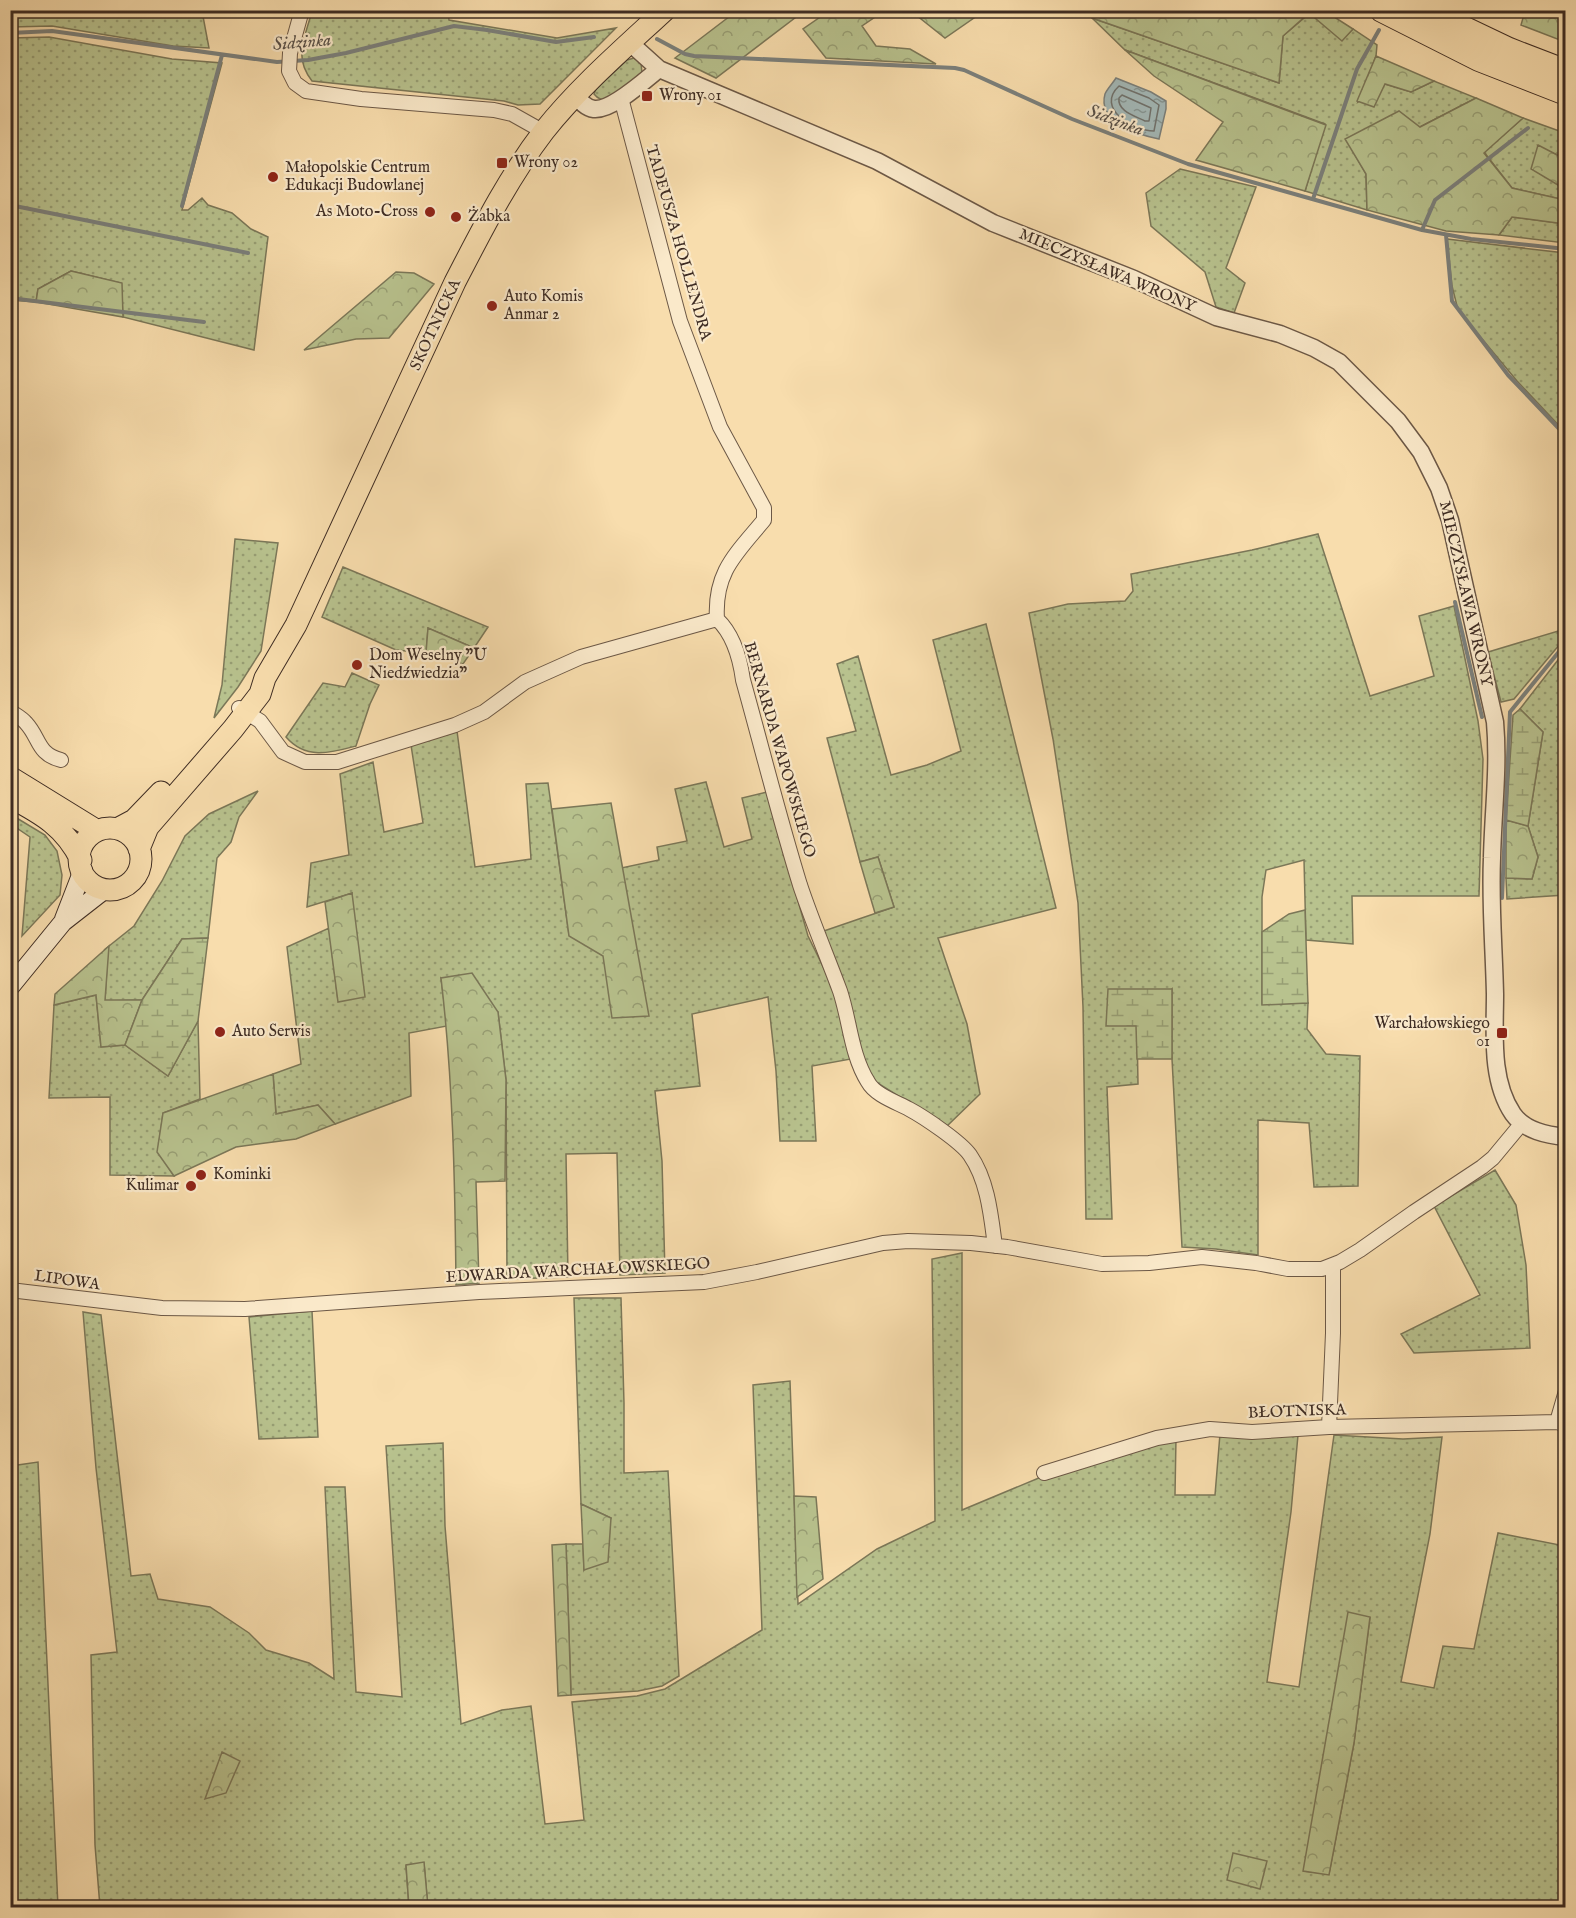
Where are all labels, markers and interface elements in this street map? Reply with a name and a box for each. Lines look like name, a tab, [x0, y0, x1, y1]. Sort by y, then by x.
water label: Sidzinka	[272, 29, 332, 57]
place label: Wrony 01	[659, 86, 721, 106]
marker: Wrony 01	[640, 89, 654, 103]
water label: Sidzinka	[1084, 100, 1146, 142]
street label: TADEUSZA HOLLENDRA	[640, 143, 716, 344]
place label: Wrony 02	[514, 153, 578, 173]
marker: Wrony 02	[495, 156, 509, 170]
place label: Małopolskie Centrum Edukacji Budowlanej	[285, 158, 430, 196]
marker: Małopolskie Centrum Edukacji Budowlanej	[266, 170, 280, 184]
place label: As Moto-Cross	[315, 202, 418, 222]
marker: As Moto-Cross	[423, 205, 437, 219]
place label: Żabka	[468, 205, 510, 227]
marker: Żabka	[449, 210, 463, 224]
street label: MIECZYSŁAWA WRONY	[1016, 225, 1199, 318]
street label: SKOTNICKA	[406, 275, 466, 374]
place label: Auto Komis Anmar 2	[503, 287, 583, 325]
marker: Auto Komis Anmar 2	[485, 299, 499, 313]
street label: MIECZYSŁAWA WRONY	[1434, 499, 1496, 690]
street label: BERNARDA WAPOWSKIEGO	[739, 640, 819, 860]
place label: Dom Weselny "U Niedźwiedzia"	[369, 646, 487, 684]
marker: Dom Weselny "U Niedźwiedzia"	[350, 658, 364, 672]
place label: Warchałowskiego 01	[1374, 1014, 1490, 1052]
place label: Auto Serwis	[231, 1022, 311, 1042]
marker: Auto Serwis	[213, 1025, 227, 1039]
marker: Warchałowskiego 01	[1495, 1026, 1509, 1040]
place label: Kominki	[213, 1165, 271, 1185]
marker: Kominki	[194, 1168, 208, 1182]
place label: Kulimar	[125, 1176, 179, 1196]
marker: Kulimar	[184, 1179, 198, 1193]
street label: EDWARDA WARCHAŁOWSKIEGO	[445, 1254, 711, 1288]
street label: LIPOWA	[33, 1267, 102, 1296]
street label: BŁOTNISKA	[1247, 1400, 1348, 1424]

